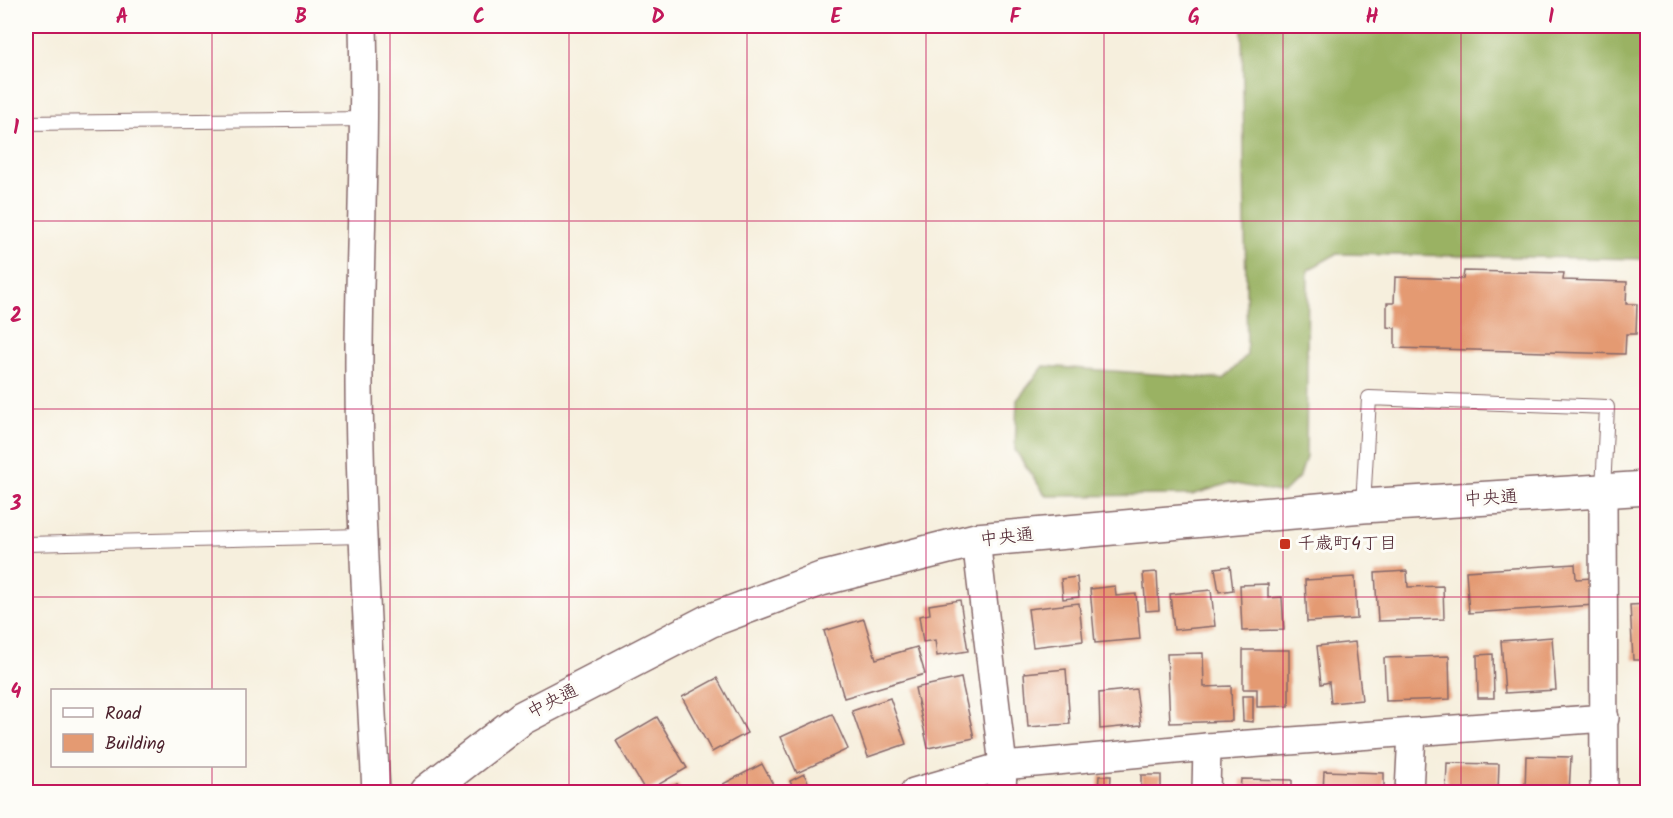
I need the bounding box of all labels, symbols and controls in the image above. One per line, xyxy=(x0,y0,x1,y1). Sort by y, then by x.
text: A xyxy=(116,2,128,34)
text: B xyxy=(295,2,307,34)
text: C xyxy=(473,2,485,34)
text: D xyxy=(651,2,665,34)
text: E xyxy=(830,2,842,34)
text: F xyxy=(1010,2,1022,34)
text: G xyxy=(1188,2,1200,34)
text: H xyxy=(1365,2,1379,34)
text: I xyxy=(1548,2,1554,34)
text: 1 xyxy=(13,113,19,145)
text: 2 xyxy=(10,301,22,333)
street label: 中央通 xyxy=(1463,483,1519,515)
text: 3 xyxy=(10,489,22,521)
street label: 中央通 xyxy=(979,521,1035,555)
place label: 千歳町4丁目 xyxy=(1297,530,1397,559)
marker: 千歳町4丁目 xyxy=(1278,537,1292,551)
text: 4 xyxy=(11,677,22,709)
street label: 中央通 xyxy=(522,677,584,727)
legend xyxy=(51,689,246,767)
text: Road xyxy=(105,700,142,729)
text: Building xyxy=(105,730,165,759)

